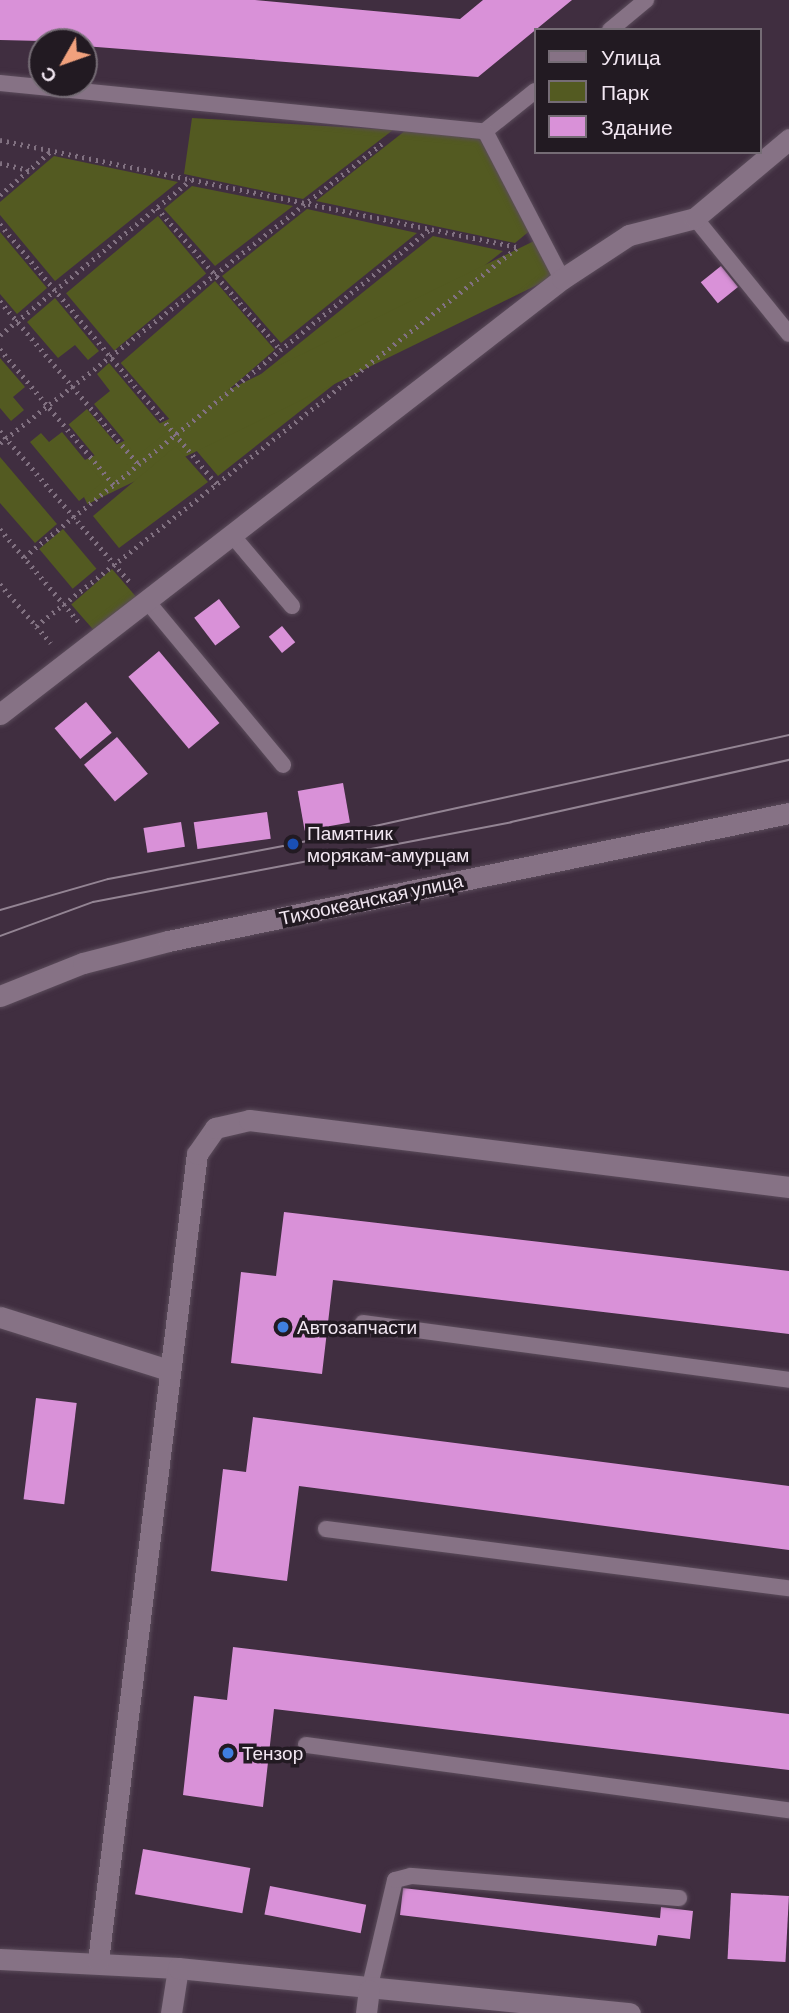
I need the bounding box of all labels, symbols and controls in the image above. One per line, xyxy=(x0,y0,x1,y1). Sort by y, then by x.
north arrow xyxy=(28,28,98,98)
legend xyxy=(534,28,761,154)
text: Улица xyxy=(601,44,661,69)
text: С xyxy=(35,63,61,88)
text: Парк xyxy=(601,79,649,104)
text: Здание xyxy=(601,114,673,139)
place label: Памятник морякам-амурцам xyxy=(307,822,469,866)
marker: Памятник морякам-амурцам xyxy=(285,836,301,852)
street label: Тихоокеанская улица xyxy=(277,868,465,930)
place label: Автозапчасти xyxy=(297,1316,417,1338)
marker: Автозапчасти xyxy=(275,1319,291,1335)
place label: Тензор xyxy=(242,1742,303,1764)
marker: Тензор xyxy=(220,1745,236,1761)

